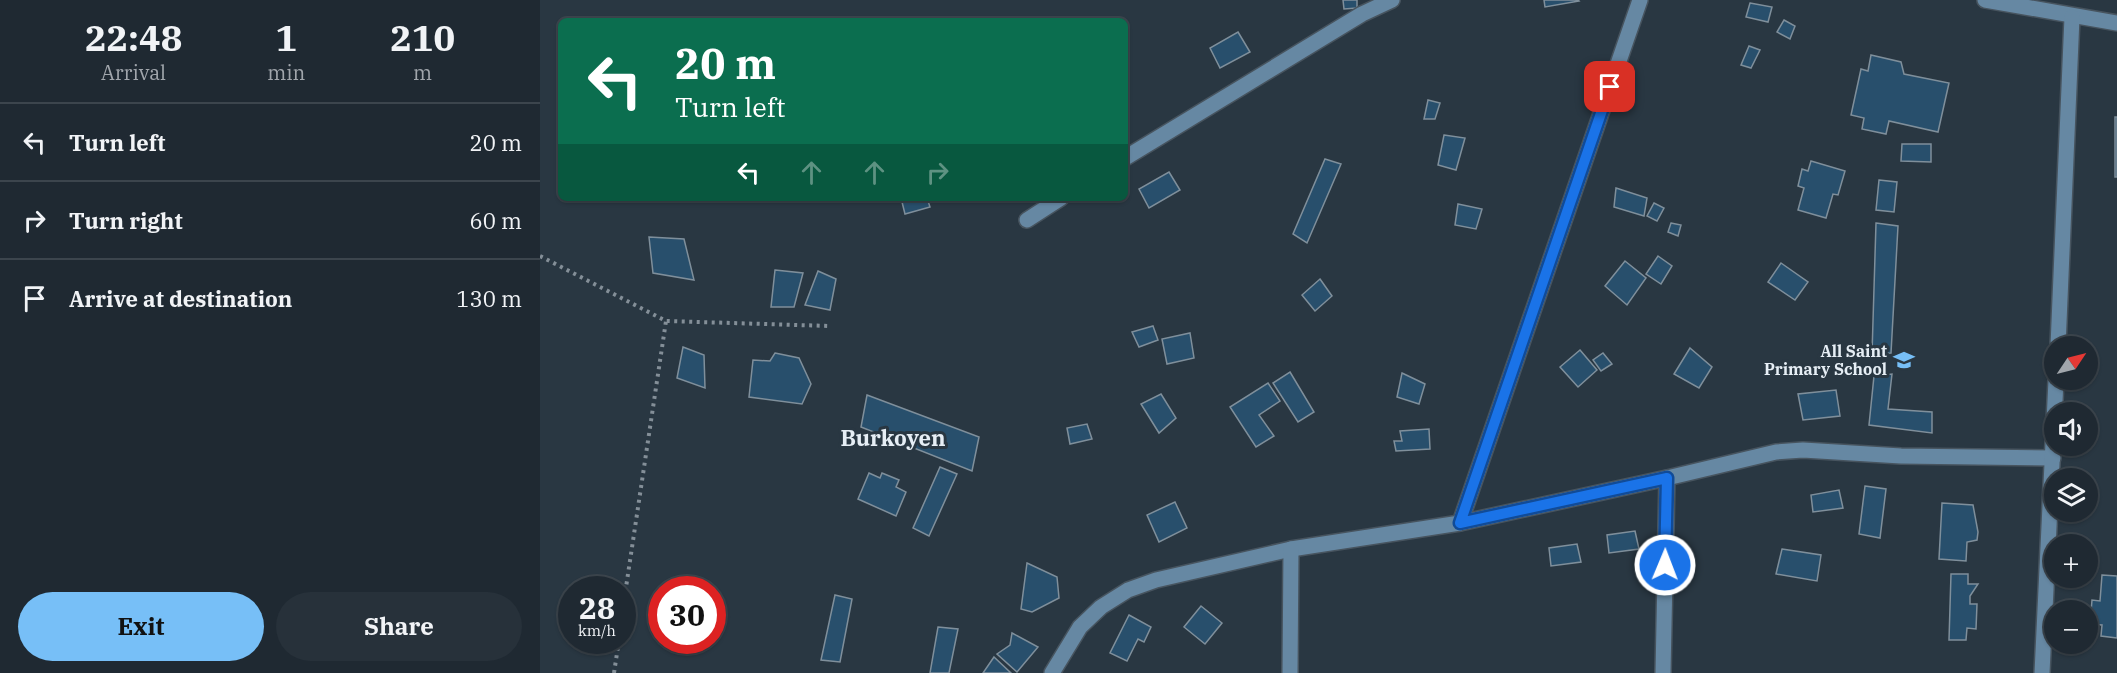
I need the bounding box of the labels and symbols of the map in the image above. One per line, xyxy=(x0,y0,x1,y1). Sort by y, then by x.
pin xyxy=(1584,61,1635,112)
north arrow xyxy=(2044,336,2098,390)
place label: All Saint Primary School xyxy=(1764,341,1887,379)
school or university icon: All Saint Primary School xyxy=(1892,348,1916,372)
district label: Burkoyen xyxy=(840,423,946,452)
position arrow xyxy=(1633,533,1697,597)
speed limit sign: 30 xyxy=(648,576,726,654)

